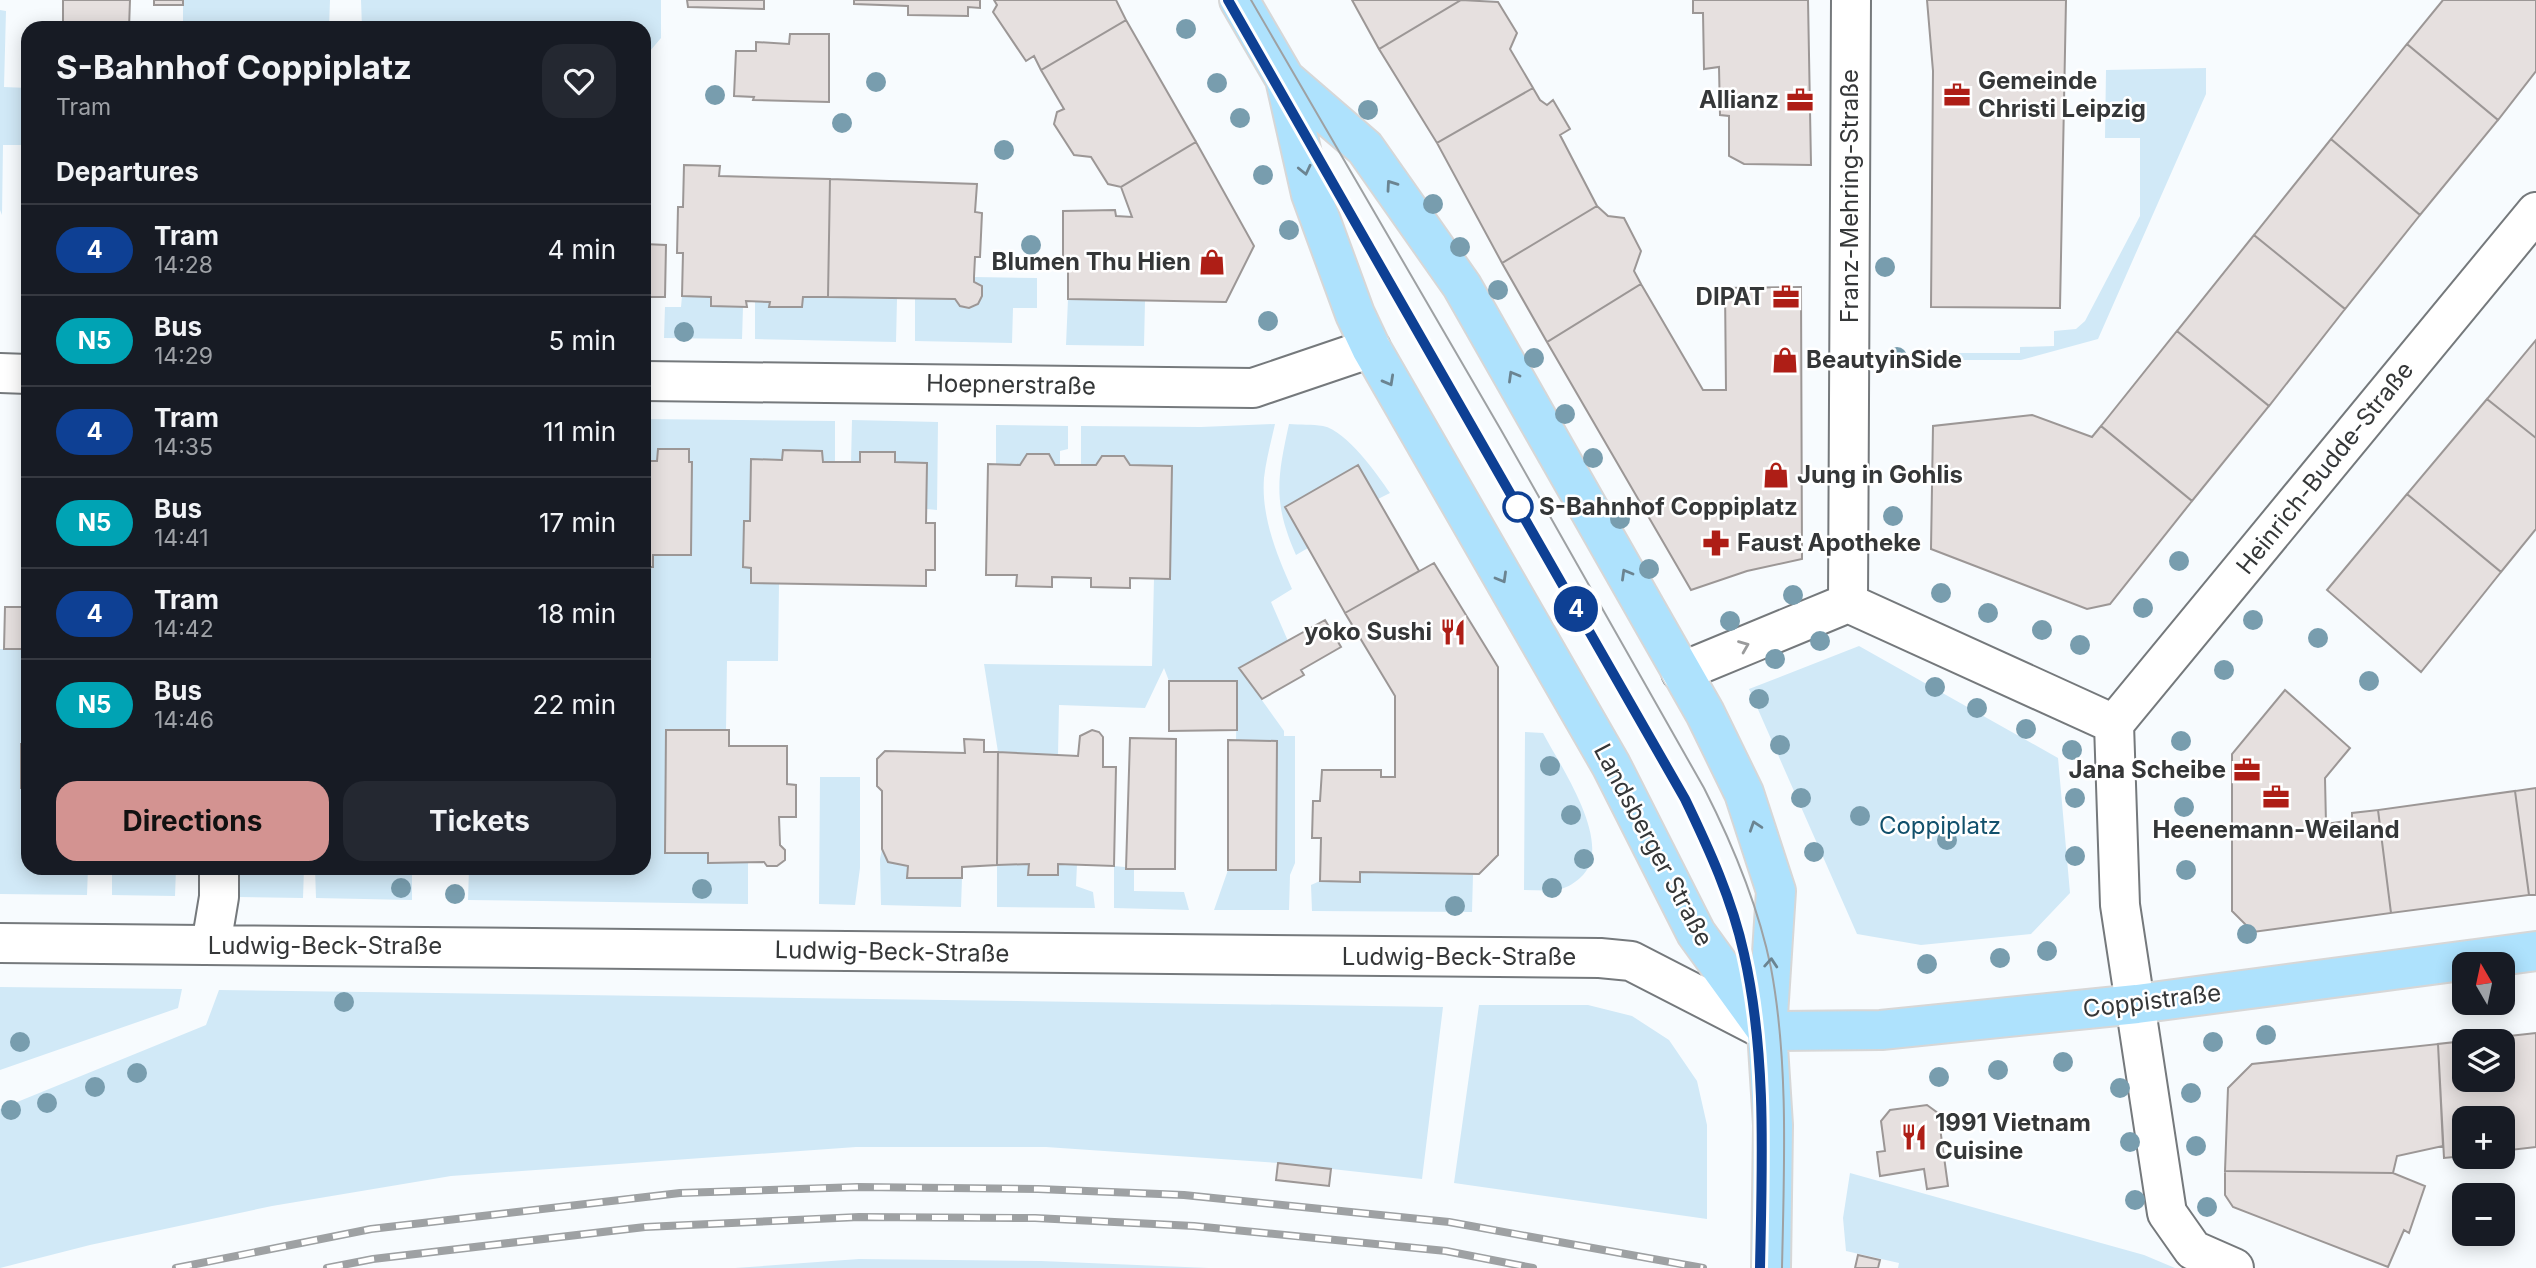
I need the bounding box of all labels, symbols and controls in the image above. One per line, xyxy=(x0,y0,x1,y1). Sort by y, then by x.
button: heart xyxy=(542,44,616,118)
text: S-Bahnhof Coppiplatz xyxy=(56,47,412,87)
place label: Gemeinde Christi Leipzig xyxy=(1978,66,2146,123)
street label: Franz-Mehring-Straße xyxy=(1835,69,1864,323)
office icon: Gemeinde Christi Leipzig xyxy=(1942,80,1972,110)
place label: Allianz xyxy=(1699,85,1779,114)
office icon: Allianz xyxy=(1785,85,1815,115)
text: Tram xyxy=(56,93,111,121)
text: Departures xyxy=(56,156,199,187)
one-way arrow xyxy=(1297,164,1312,176)
one-way arrow xyxy=(1387,180,1399,193)
text: Tram xyxy=(154,220,219,251)
text: 4 min xyxy=(547,234,616,265)
text: 4 xyxy=(86,235,103,264)
place label: Blumen Thu Hien xyxy=(992,247,1191,276)
shop icon: Blumen Thu Hien xyxy=(1197,247,1227,277)
text: 14:28 xyxy=(154,251,213,279)
place label: DIPAT xyxy=(1696,282,1765,311)
office icon: DIPAT xyxy=(1771,282,1801,312)
text: Bus xyxy=(154,311,202,342)
text: 5 min xyxy=(548,325,616,356)
text: N5 xyxy=(78,326,111,355)
text: 14:29 xyxy=(154,342,213,370)
shop icon: BeautyinSide xyxy=(1770,345,1800,375)
place label: BeautyinSide xyxy=(1806,345,1962,374)
street label: Heinrich-Budde-Straße xyxy=(2230,356,2419,580)
street label: Hoepnerstraße xyxy=(926,369,1096,400)
one-way arrow xyxy=(1508,371,1521,384)
one-way arrow xyxy=(1381,373,1394,386)
text: Tram xyxy=(154,402,219,433)
text: 11 min xyxy=(543,416,616,447)
text: 4 xyxy=(86,417,103,446)
text: 14:35 xyxy=(154,433,213,461)
shop icon: Jung in Gohlis xyxy=(1761,460,1791,490)
place label: Jung in Gohlis xyxy=(1797,460,1963,489)
marker: S-Bahnhof Coppiplatz xyxy=(1503,492,1533,522)
place label: S-Bahnhof Coppiplatz xyxy=(1539,492,1798,521)
text: Bus xyxy=(154,493,202,524)
text: 17 min xyxy=(539,507,616,538)
text: N5 xyxy=(78,508,111,537)
text: 14:41 xyxy=(154,524,209,552)
pharmacy icon: Faust Apotheke xyxy=(1701,528,1731,558)
place label: Faust Apotheke xyxy=(1737,528,1921,557)
one-way arrow xyxy=(1621,569,1634,582)
one-way arrow xyxy=(1494,571,1507,583)
text: Tram xyxy=(154,584,219,615)
line badge: 4 xyxy=(1553,586,1599,632)
text: 4 xyxy=(1568,594,1584,623)
text: 18 min xyxy=(538,598,616,629)
text: 4 xyxy=(86,599,103,628)
text: 14:42 xyxy=(154,615,214,643)
place label: yoko Sushi xyxy=(1304,617,1432,646)
restaurant icon: yoko Sushi xyxy=(1438,617,1468,647)
one-way arrow xyxy=(1737,640,1749,654)
text: Bus xyxy=(154,675,202,706)
text: 22 min xyxy=(533,689,616,720)
text: N5 xyxy=(78,690,111,719)
text: 14:46 xyxy=(154,706,214,734)
street label: Landsberger Straße xyxy=(1588,739,1719,951)
place label: Jana Scheibe xyxy=(2068,755,2226,784)
office icon: Jana Scheibe xyxy=(2232,755,2262,785)
button: Directions xyxy=(56,781,329,861)
button: Tickets xyxy=(343,781,616,861)
office icon: Heenemann-Weiland xyxy=(2261,782,2291,812)
park label: Coppiplatz xyxy=(1879,811,2001,840)
place label: Heenemann-Weiland xyxy=(2152,815,2400,844)
one-way arrow xyxy=(1749,820,1763,833)
street label: Ludwig-Beck-Straße xyxy=(208,931,442,960)
street label: Ludwig-Beck-Straße xyxy=(774,935,1010,968)
street label: Ludwig-Beck-Straße xyxy=(1342,942,1576,971)
north arrow xyxy=(2452,952,2515,1015)
map controls xyxy=(2452,952,2515,1246)
one-way arrow xyxy=(1764,957,1779,968)
street label: Coppistraße xyxy=(2081,978,2223,1023)
button: layers xyxy=(2452,1029,2515,1092)
button: + xyxy=(2452,1106,2515,1169)
place label: 1991 Vietnam Cuisine xyxy=(1935,1108,2091,1165)
restaurant icon: 1991 Vietnam Cuisine xyxy=(1899,1122,1929,1152)
button: − xyxy=(2452,1183,2515,1246)

